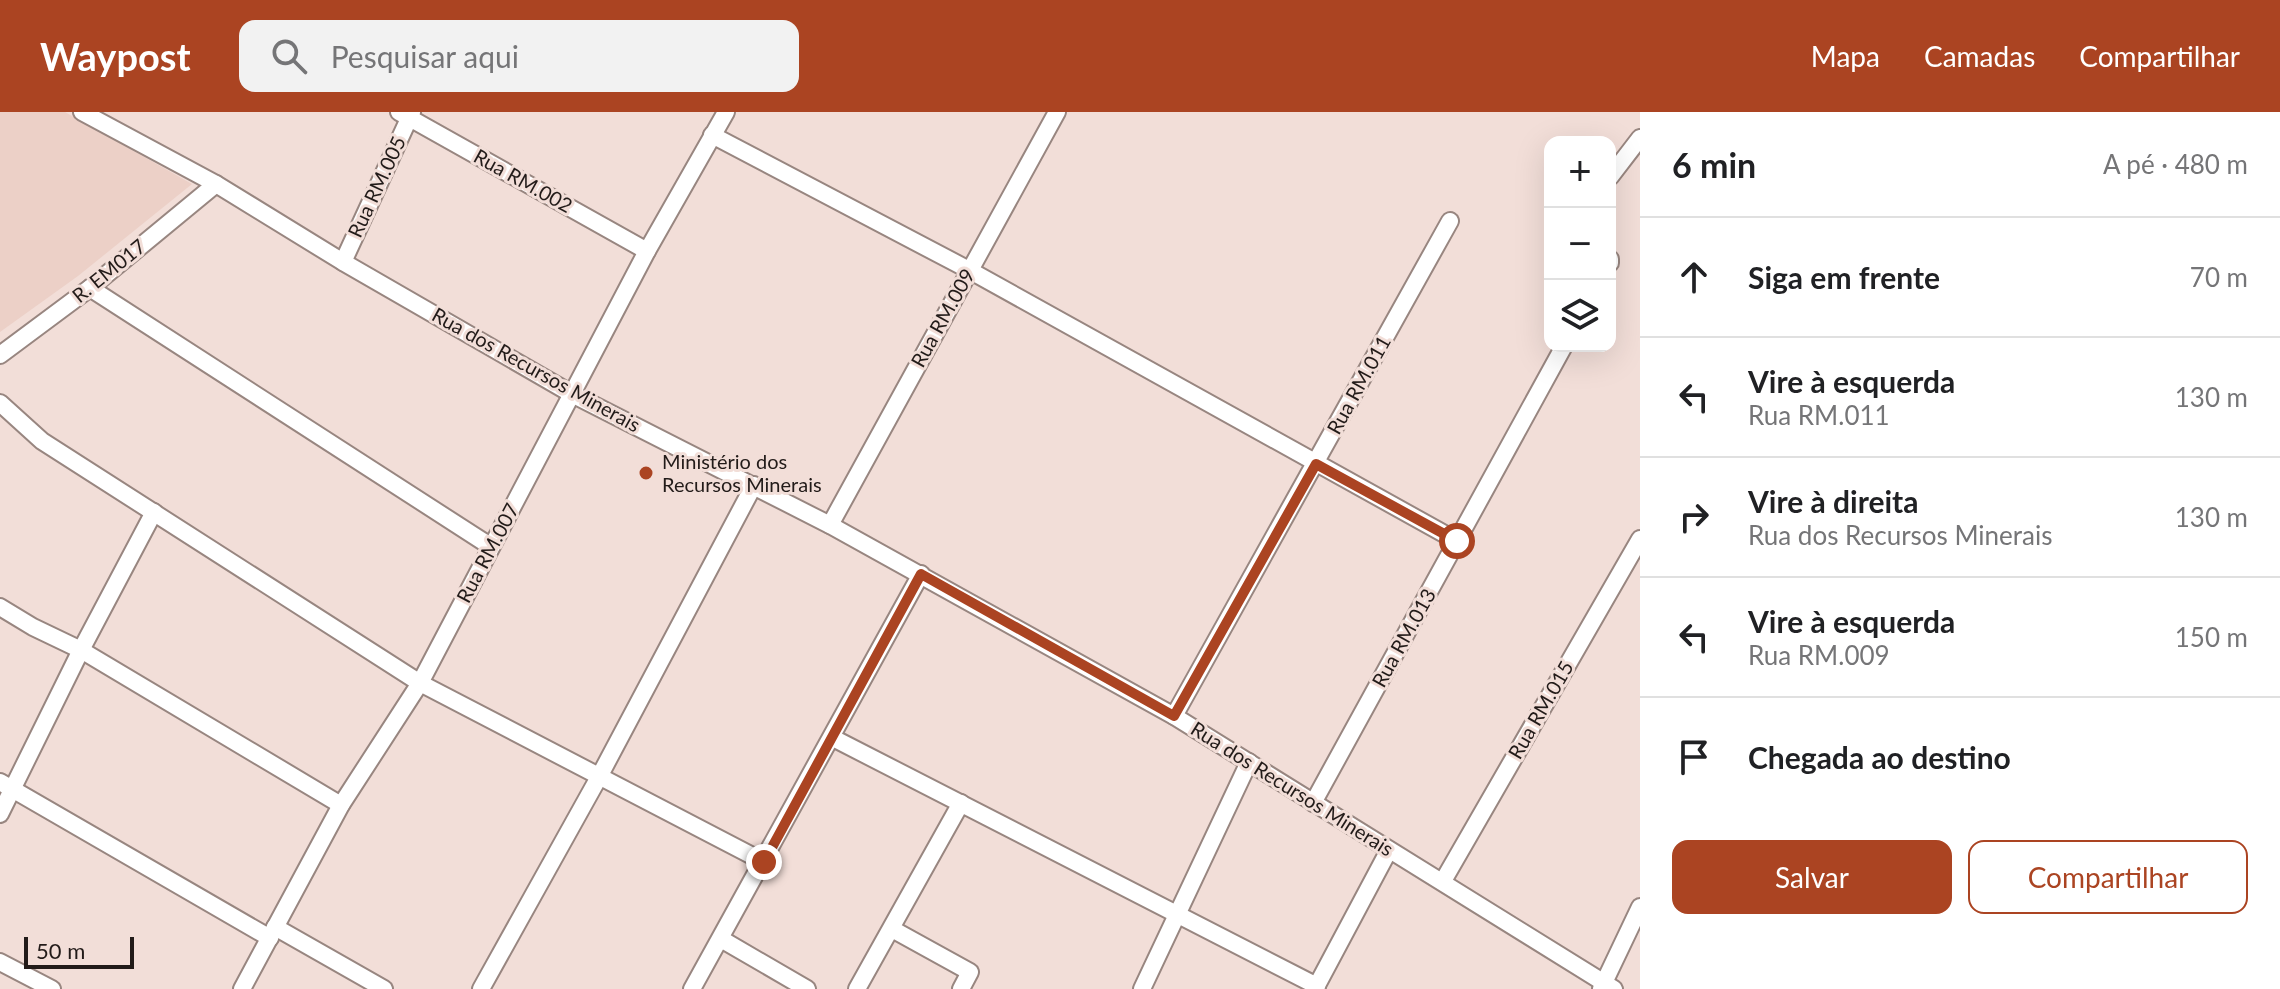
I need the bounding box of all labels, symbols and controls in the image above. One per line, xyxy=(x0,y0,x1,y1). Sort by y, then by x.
search box xyxy=(239,20,799,92)
text: Waypost xyxy=(40,33,191,79)
icon: search xyxy=(267,34,311,78)
text: Pesquisar aqui xyxy=(331,38,519,74)
text: Mapa xyxy=(1811,39,1880,73)
text: Camadas xyxy=(1924,39,2035,73)
text: Compartilhar xyxy=(2079,39,2240,73)
street label: Rua RM.005 xyxy=(342,132,410,241)
map controls xyxy=(1544,136,1616,352)
button: + xyxy=(1544,136,1616,208)
street label: Rua RM.002 xyxy=(470,143,577,217)
text: 6 min xyxy=(1672,144,1756,185)
text: A pé · 480 m xyxy=(2103,148,2248,180)
button: − xyxy=(1544,208,1616,280)
street label: R. EM017 xyxy=(67,233,150,307)
icon: ahead xyxy=(1672,255,1716,299)
text: Siga em frente xyxy=(1748,259,1940,295)
text: 70 m xyxy=(2190,261,2248,293)
street label: Rua RM.009 xyxy=(905,264,979,371)
button: layers xyxy=(1544,280,1616,352)
street label: Rua dos Recursos Minerais xyxy=(428,302,645,436)
street label: Rua RM.011 xyxy=(1321,331,1395,438)
text: Vire à esquerda xyxy=(1748,363,1955,399)
icon: left xyxy=(1672,375,1716,419)
text: 130 m xyxy=(2175,381,2248,413)
text: Rua RM.011 xyxy=(1748,399,1890,431)
place label: Ministério dos Recursos Minerais xyxy=(662,449,822,496)
marker: Ministério dos Recursos Minerais xyxy=(637,464,655,482)
text: Vire à direita xyxy=(1748,483,1918,519)
icon: right xyxy=(1672,495,1716,539)
street label: Rua RM.007 xyxy=(451,499,523,606)
text: 130 m xyxy=(2175,501,2248,533)
text: Rua dos Recursos Minerais xyxy=(1748,519,2053,551)
route start xyxy=(1439,523,1475,559)
street label: Rua RM.013 xyxy=(1366,584,1440,691)
text: Vire à esquerda xyxy=(1748,603,1955,639)
icon: left xyxy=(1672,615,1716,659)
text: 150 m xyxy=(2175,621,2248,653)
text: Rua RM.009 xyxy=(1748,639,1890,671)
street label: Rua RM.015 xyxy=(1503,656,1578,763)
street label: Rua dos Recursos Minerais xyxy=(1187,716,1398,860)
icon: arrive xyxy=(1672,735,1716,779)
text: Chegada ao destino xyxy=(1748,739,2011,775)
button: Salvar xyxy=(1672,840,1952,914)
button: Compartilhar xyxy=(1968,840,2248,914)
route end xyxy=(746,844,782,880)
scale bar xyxy=(24,933,134,969)
text: 50 m xyxy=(36,937,85,964)

